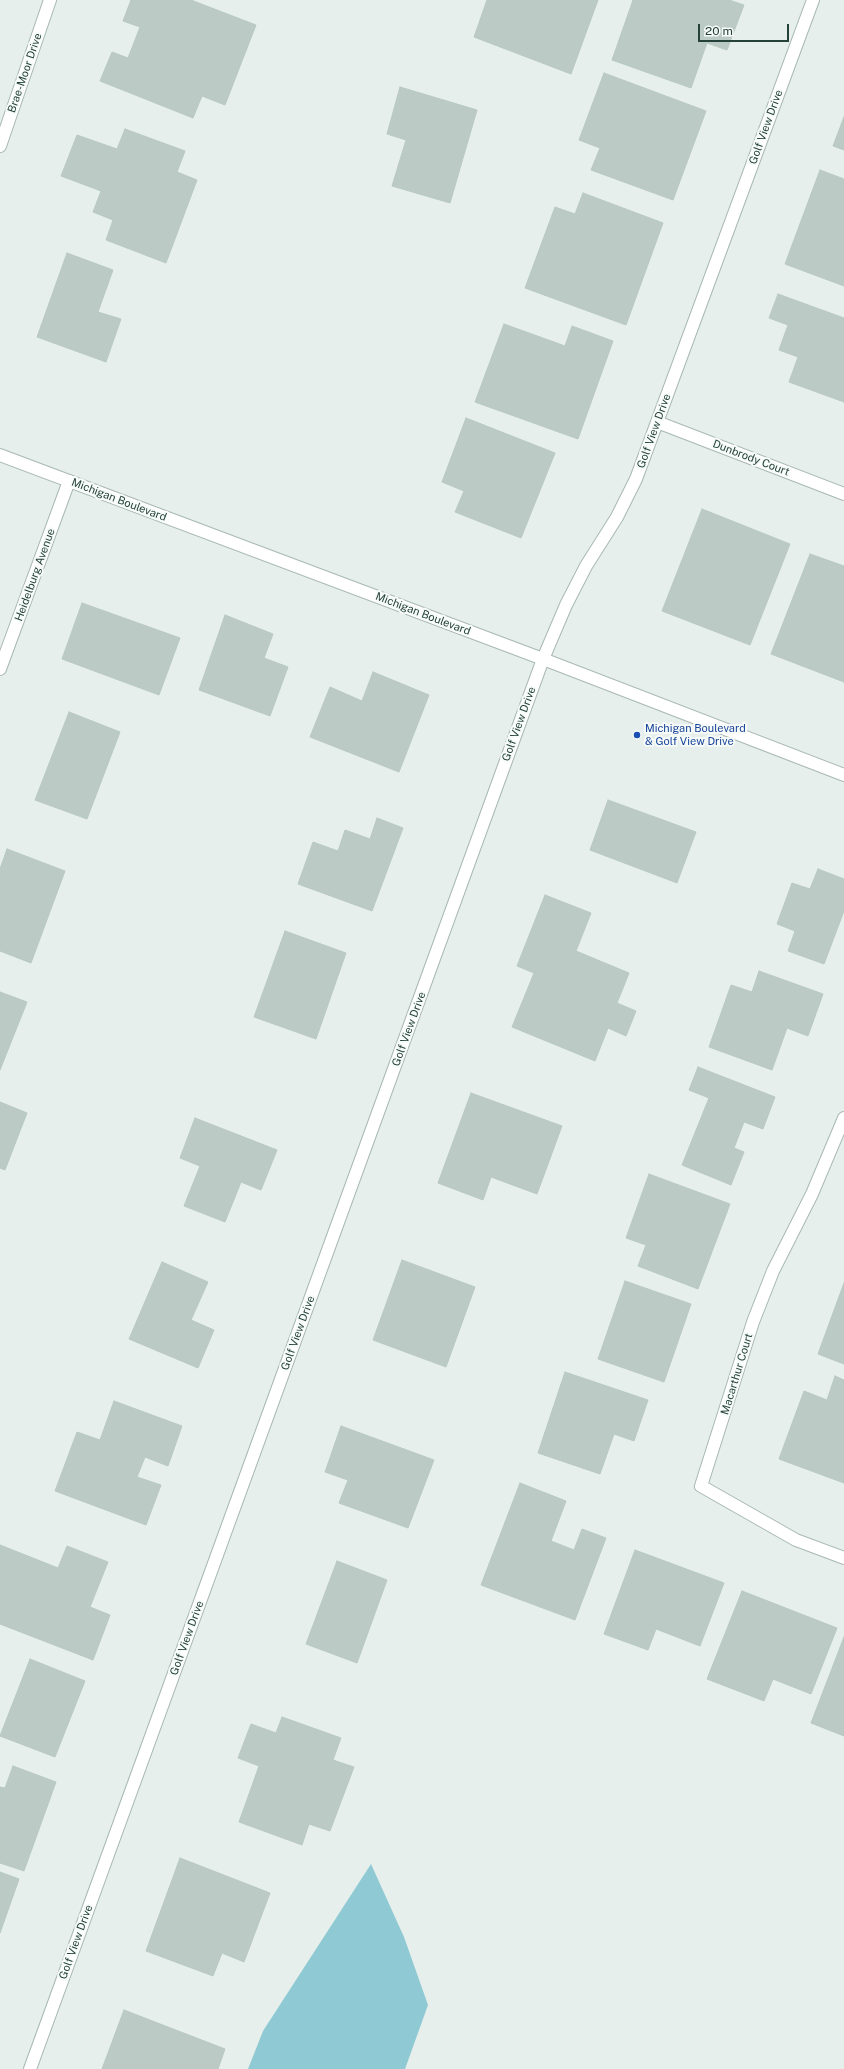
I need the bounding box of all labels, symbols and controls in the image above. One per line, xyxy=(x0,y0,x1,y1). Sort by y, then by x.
scale bar xyxy=(700,16,791,42)
text: 20 m xyxy=(705,24,733,38)
street label: Brae-Moor Drive xyxy=(5,31,45,115)
street label: Golf View Drive xyxy=(746,88,786,166)
street label: Golf View Drive xyxy=(634,392,674,470)
street label: Dunbrody Court xyxy=(711,437,791,479)
street label: Michigan Boulevard xyxy=(70,476,168,524)
street label: Heidelburg Avenue xyxy=(12,527,58,623)
street label: Michigan Boulevard xyxy=(374,590,472,638)
street label: Golf View Drive xyxy=(499,685,539,763)
place label: Michigan Boulevard & Golf View Drive xyxy=(645,722,746,748)
marker: Michigan Boulevard & Golf View Drive xyxy=(632,730,642,740)
street label: Golf View Drive xyxy=(389,990,429,1068)
street label: Golf View Drive xyxy=(278,1294,318,1372)
street label: Macarthur Court xyxy=(718,1332,756,1416)
street label: Golf View Drive xyxy=(167,1599,207,1677)
street label: Golf View Drive xyxy=(56,1903,96,1981)

